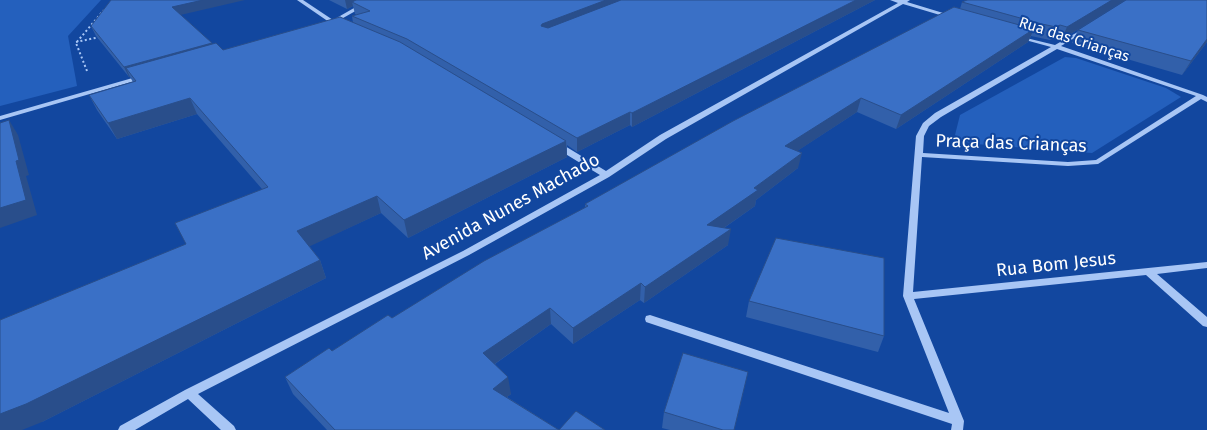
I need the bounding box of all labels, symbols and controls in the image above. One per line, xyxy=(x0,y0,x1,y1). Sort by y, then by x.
street label: Rua das Crianças xyxy=(1016,14,1132,66)
street label: Praça das Crianças xyxy=(935,131,1087,157)
street label: Avenida Nunes Machado xyxy=(418,149,604,265)
street label: Rua Bom Jesus xyxy=(995,248,1117,282)

